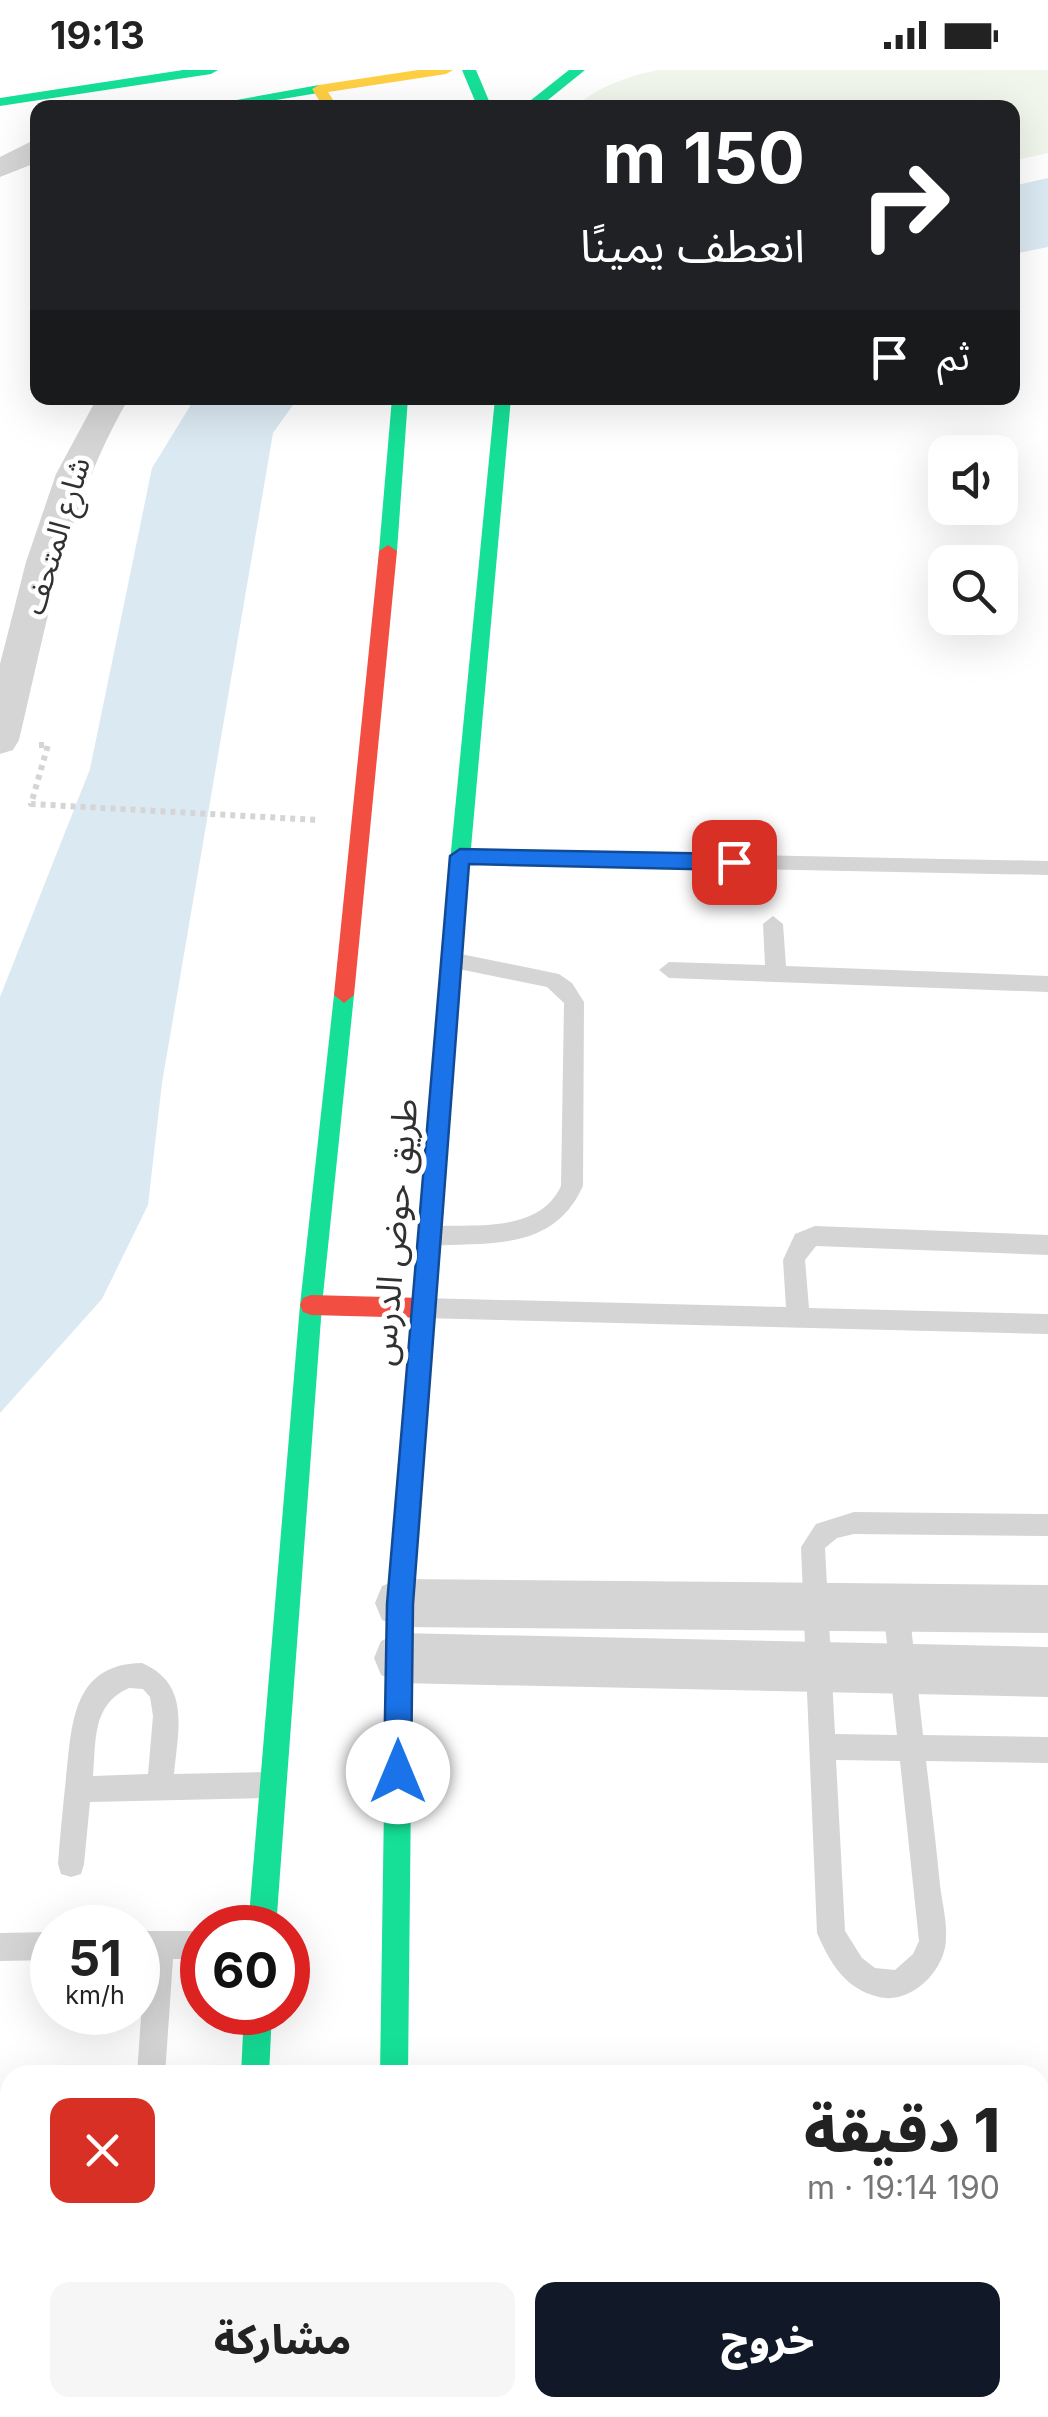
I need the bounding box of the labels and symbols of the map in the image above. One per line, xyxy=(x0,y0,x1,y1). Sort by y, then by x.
street label: شارع المتحف xyxy=(15,453,102,620)
pin xyxy=(692,820,777,905)
street label: طريق حوض الدرس xyxy=(360,1097,427,1367)
position arrow xyxy=(346,1720,450,1824)
speed limit sign: 60 xyxy=(180,1905,310,2035)

